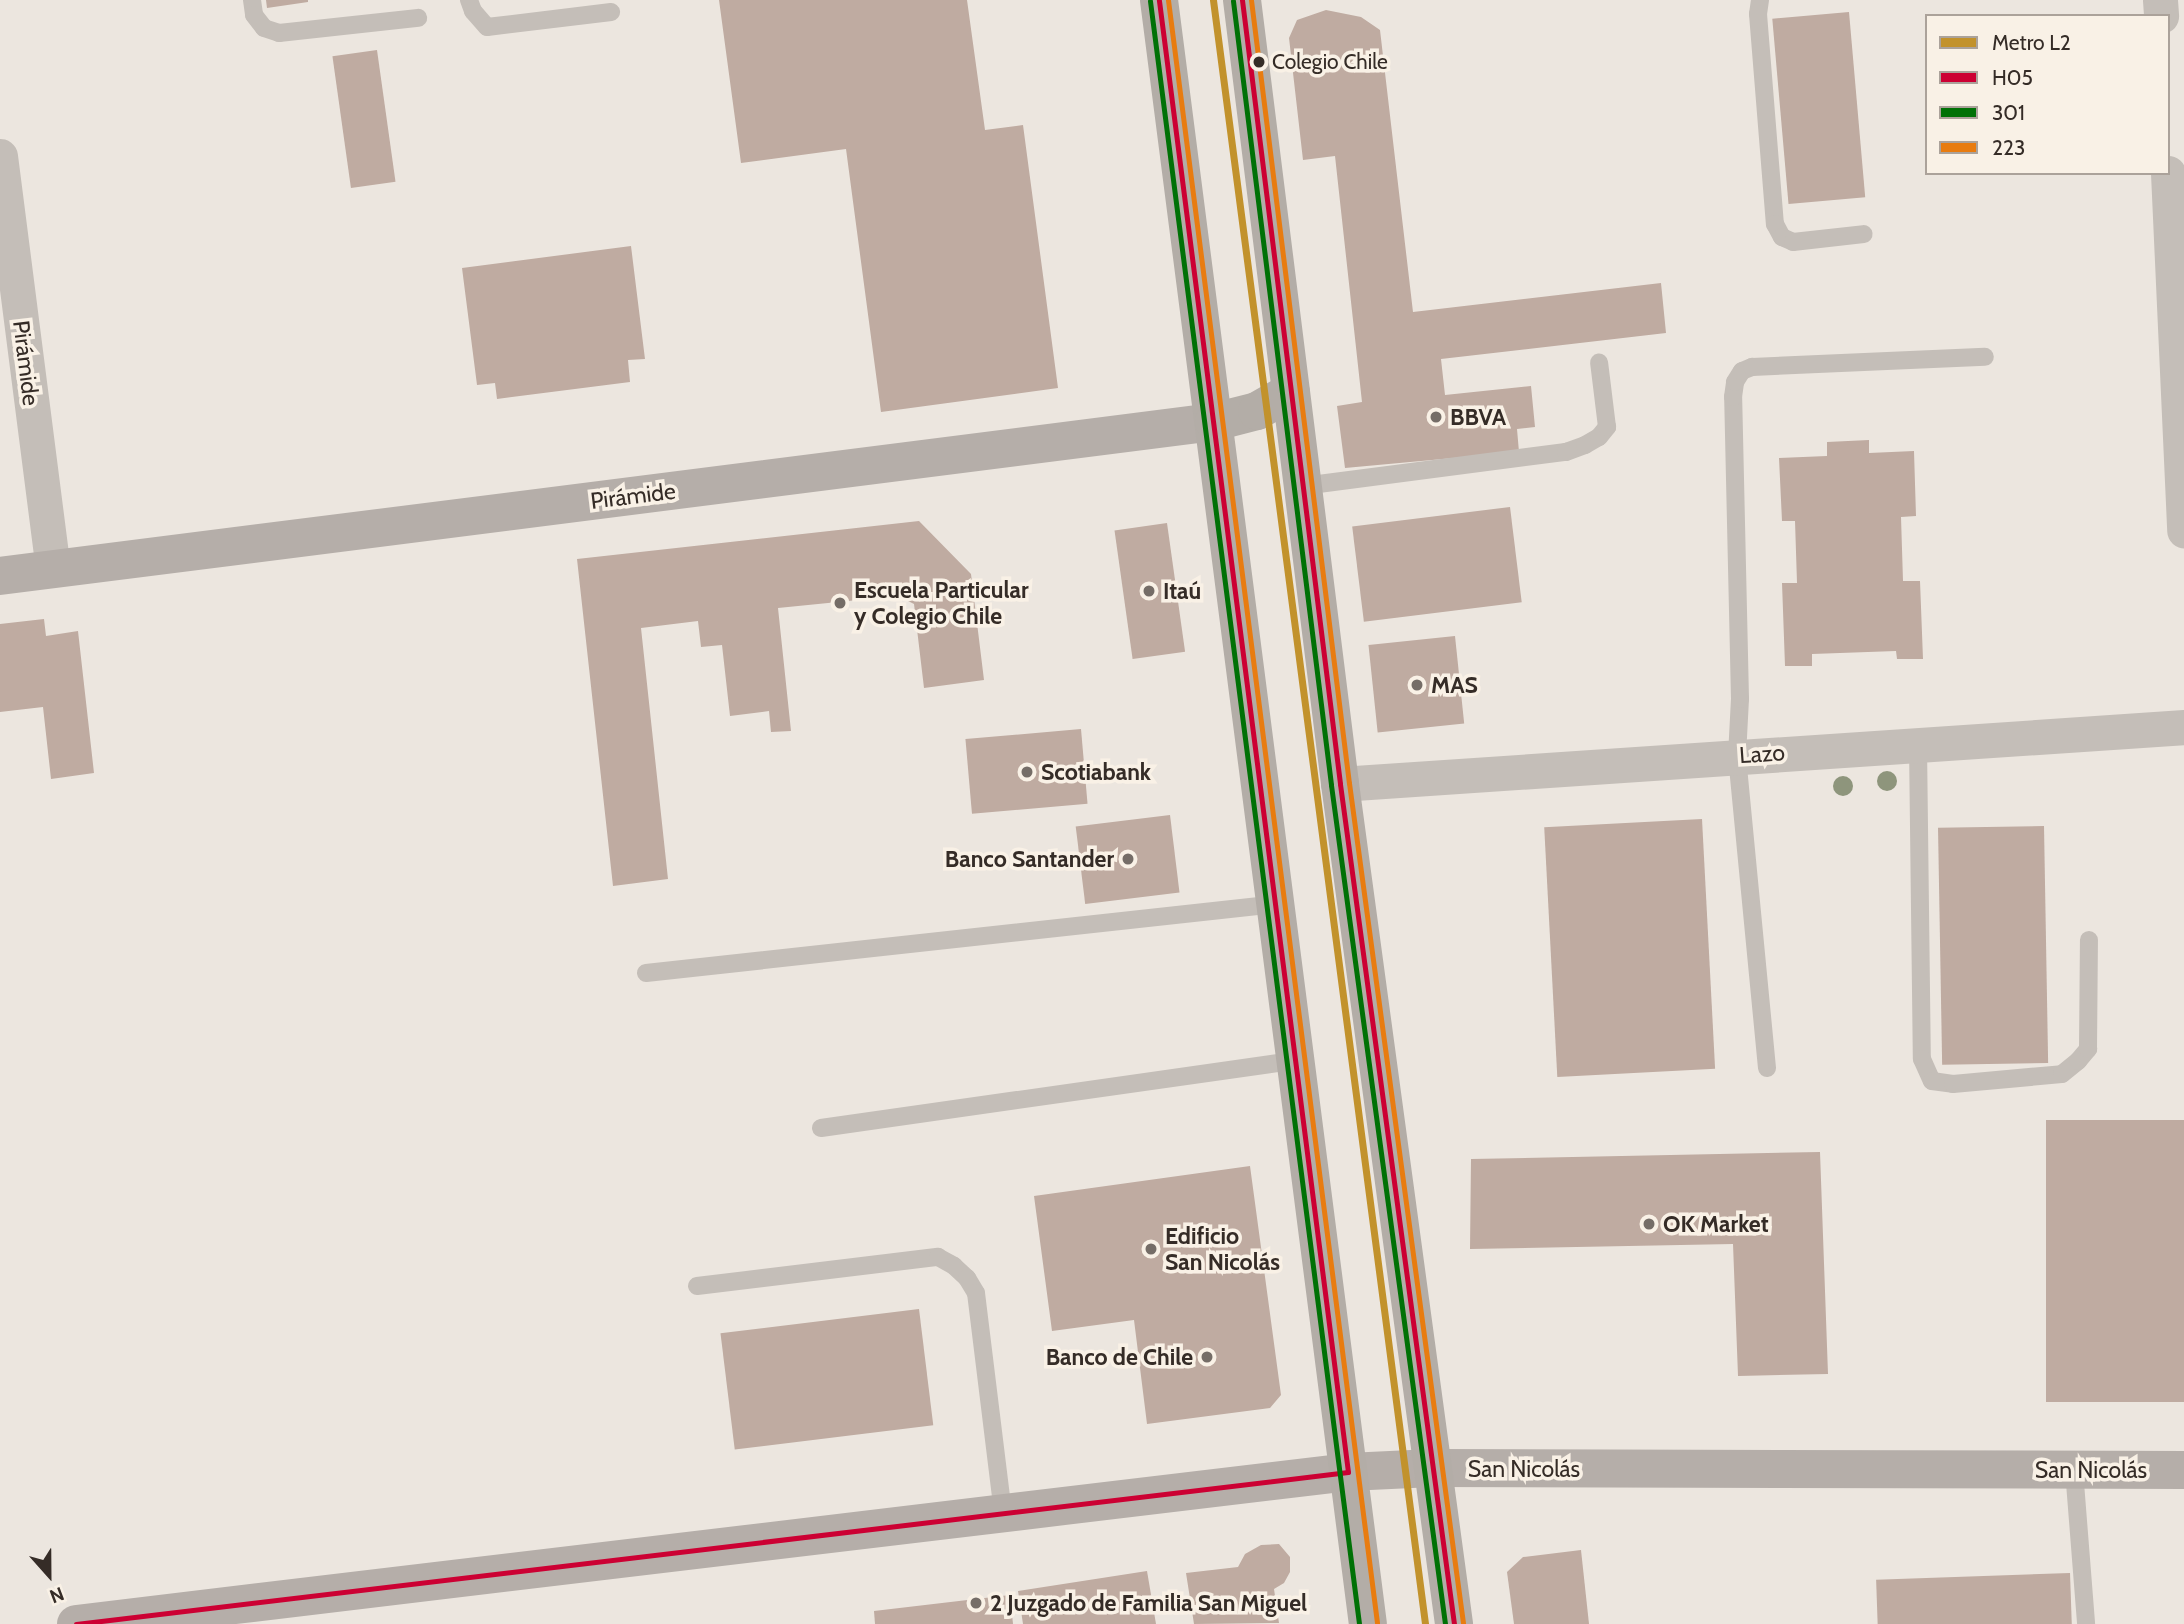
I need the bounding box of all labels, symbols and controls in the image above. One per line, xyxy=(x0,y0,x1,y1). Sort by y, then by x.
legend xyxy=(1925,14,2170,175)
text: Metro L2 xyxy=(1992,30,2071,55)
place label: Colegio Chile xyxy=(1272,49,1388,75)
marker: Colegio Chile xyxy=(1252,55,1266,69)
text: H05 xyxy=(1992,65,2033,90)
text: 301 xyxy=(1992,100,2025,125)
text: 223 xyxy=(1992,135,2025,160)
street label: Pirámide xyxy=(7,319,45,407)
place label: BBVA xyxy=(1450,403,1506,431)
marker: BBVA xyxy=(1428,409,1444,425)
street label: Pirámide xyxy=(589,477,677,515)
place label: Escuela Particular y Colegio Chile xyxy=(854,576,1029,630)
place label: Itaú xyxy=(1163,577,1201,605)
marker: Itaú xyxy=(1141,583,1157,599)
marker: Escuela Particular y Colegio Chile xyxy=(832,595,848,611)
place label: MAS xyxy=(1431,671,1478,699)
marker: MAS xyxy=(1409,677,1425,693)
street label: Lazo xyxy=(1738,739,1786,769)
place label: Scotiabank xyxy=(1041,758,1151,786)
marker: Scotiabank xyxy=(1019,764,1035,780)
place label: Banco Santander xyxy=(945,845,1114,873)
marker: Banco Santander xyxy=(1120,851,1136,867)
place label: OK Market xyxy=(1663,1210,1769,1238)
marker: OK Market xyxy=(1641,1216,1657,1232)
place label: Edificio San Nicolás xyxy=(1165,1222,1280,1276)
marker: Edificio San Nicolás xyxy=(1143,1241,1159,1257)
place label: Banco de Chile xyxy=(1046,1343,1193,1371)
marker: Banco de Chile xyxy=(1199,1349,1215,1365)
street label: San Nicolás xyxy=(1468,1455,1580,1483)
street label: San Nicolás xyxy=(2035,1456,2147,1484)
north arrow xyxy=(14,1540,84,1610)
text: N xyxy=(46,1582,67,1608)
place label: 2 Juzgado de Familia San Miguel xyxy=(990,1589,1307,1617)
marker: 2 Juzgado de Familia San Miguel xyxy=(968,1595,984,1611)

